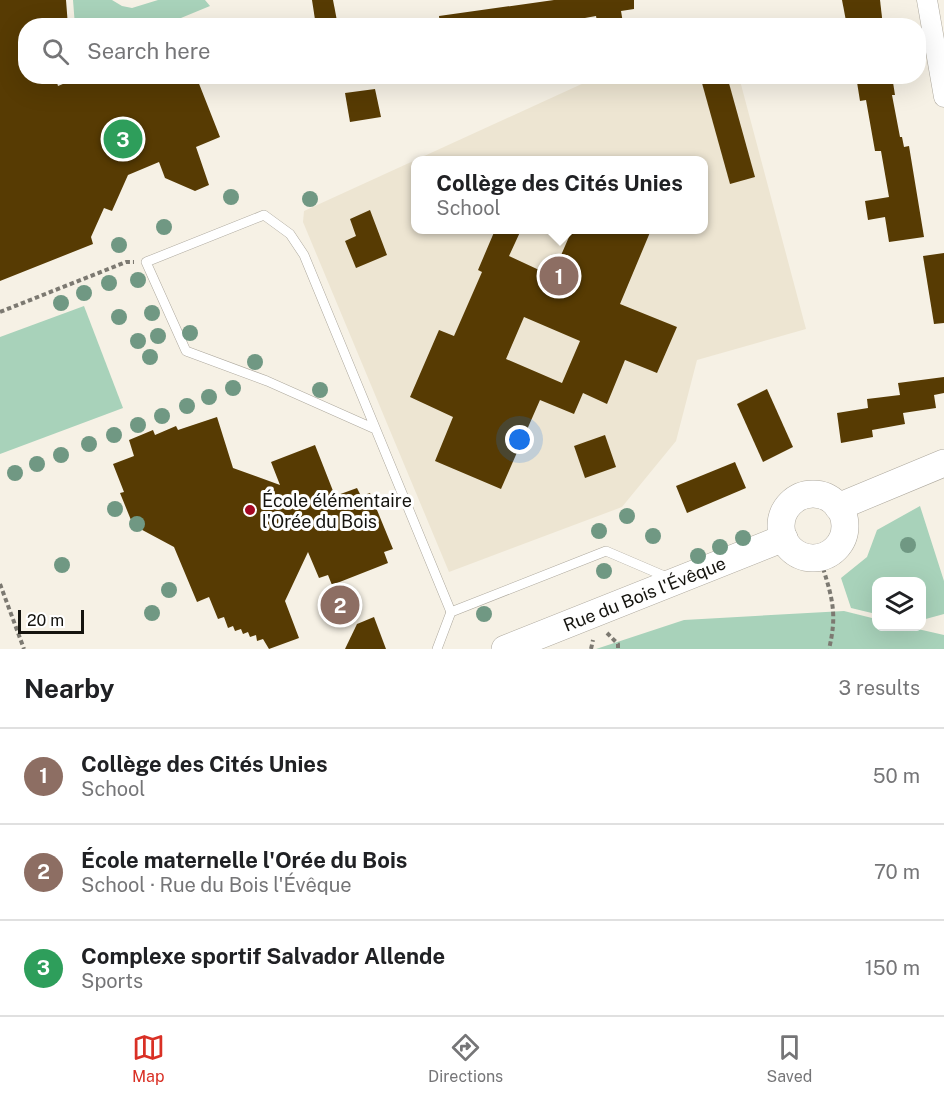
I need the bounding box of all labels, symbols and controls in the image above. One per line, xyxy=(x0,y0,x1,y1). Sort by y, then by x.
search box xyxy=(18,18,926,84)
icon: search xyxy=(39,35,72,68)
text: Search here xyxy=(87,38,211,64)
pin: 3 xyxy=(104,116,142,162)
popup xyxy=(411,156,708,234)
text: Collège des Cités Unies xyxy=(436,170,683,196)
text: School xyxy=(436,196,501,220)
pin: 1 xyxy=(540,254,578,298)
your location xyxy=(505,425,534,454)
place label: École élémentaire l'Orée du Bois xyxy=(262,489,412,532)
marker: École élémentaire l'Orée du Bois xyxy=(243,503,257,517)
street label: Rue du Bois l'Évêque xyxy=(560,552,729,635)
map controls xyxy=(872,577,926,631)
button: layers xyxy=(872,577,926,631)
pin: 2 xyxy=(320,582,360,628)
scale bar xyxy=(18,607,84,634)
text: 20 m xyxy=(27,611,64,630)
text: Nearby xyxy=(24,673,114,704)
text: 3 results xyxy=(839,676,920,700)
text: Collège des Cités Unies xyxy=(81,751,328,777)
text: 1 xyxy=(39,764,48,788)
text: 50 m xyxy=(873,764,920,788)
text: School xyxy=(81,777,145,801)
text: École maternelle l'Orée du Bois xyxy=(81,847,407,873)
text: 2 xyxy=(37,860,50,884)
text: 70 m xyxy=(874,860,920,884)
text: School · Rue du Bois l'Évêque xyxy=(81,873,352,897)
text: Complexe sportif Salvador Allende xyxy=(81,943,445,969)
text: 3 xyxy=(37,956,50,980)
text: 150 m xyxy=(865,956,920,980)
text: Sports xyxy=(81,969,143,993)
tab: Map xyxy=(132,1031,165,1086)
tab: Directions xyxy=(428,1031,503,1086)
tab: Saved xyxy=(767,1031,812,1086)

